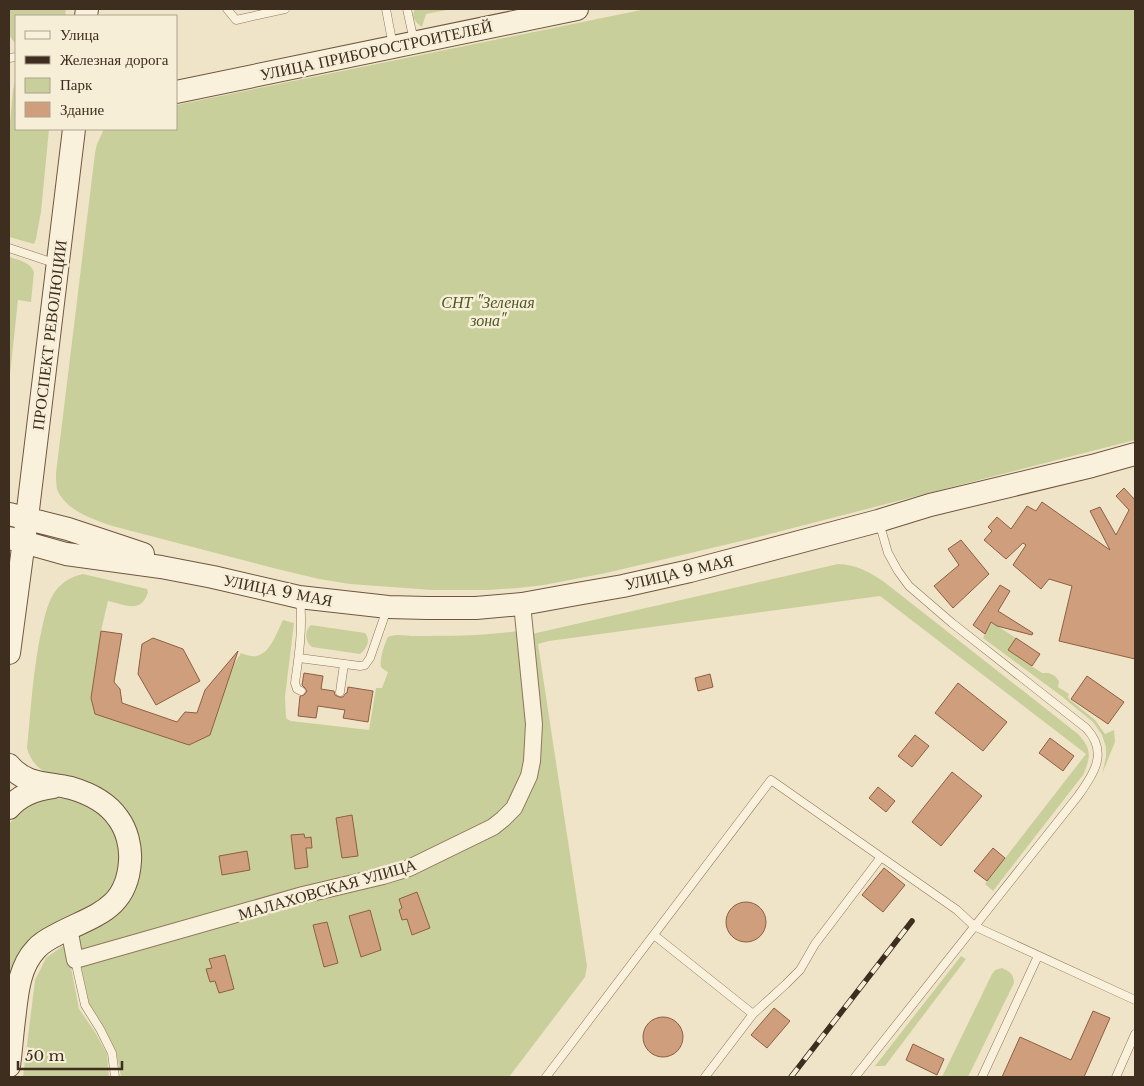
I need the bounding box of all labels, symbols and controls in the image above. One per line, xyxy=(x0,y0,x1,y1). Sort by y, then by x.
legend xyxy=(15,15,178,130)
street label: УЛИЦА ПРИБОРОСТРОИТЕЛЕЙ xyxy=(258,15,495,84)
text: Улица xyxy=(60,25,99,44)
text: Железная дорога xyxy=(60,50,169,69)
text: Парк xyxy=(60,75,93,94)
text: Здание xyxy=(60,100,104,119)
street label: ПРОСПЕКТ РЕВОЛЮЦИИ xyxy=(27,238,71,431)
park label: СНТ "Зеленая зона" xyxy=(441,292,535,330)
street label: УЛИЦА 9 МАЯ xyxy=(623,550,736,594)
street label: УЛИЦА 9 МАЯ xyxy=(222,570,335,610)
street label: МАЛАХОВСКАЯ УЛИЦА xyxy=(236,854,419,924)
scale bar xyxy=(18,1038,121,1070)
text: 50 m xyxy=(25,1046,65,1065)

